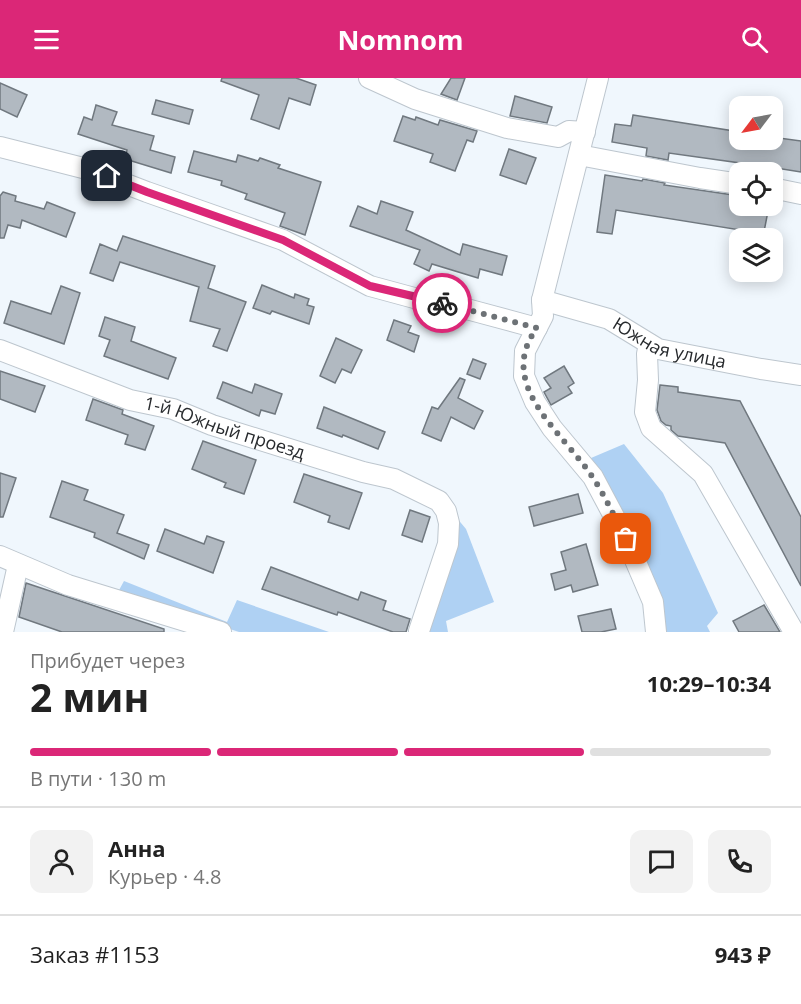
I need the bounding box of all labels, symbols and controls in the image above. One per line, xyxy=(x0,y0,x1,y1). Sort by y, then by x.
text: Nomnom xyxy=(337,21,464,58)
icon: menu xyxy=(30,23,63,56)
icon: search xyxy=(738,23,771,56)
north arrow xyxy=(729,96,783,150)
map controls xyxy=(729,96,783,282)
pin xyxy=(81,150,132,201)
icon: home xyxy=(90,159,123,192)
button: locate xyxy=(729,162,783,216)
button: layers xyxy=(729,228,783,282)
courier xyxy=(412,273,472,333)
icon: bike xyxy=(426,287,459,320)
street label: Южная улица xyxy=(609,311,728,373)
street label: 1-й Южный проезд xyxy=(142,390,308,464)
pin xyxy=(600,513,651,564)
icon: bag xyxy=(609,522,642,555)
text: Прибудет через xyxy=(30,647,185,674)
text: 10:29–10:34 xyxy=(647,668,771,698)
text: 2 мин xyxy=(30,670,149,723)
text: В пути · 130 m xyxy=(30,765,166,792)
button: person xyxy=(30,830,93,893)
button: chat xyxy=(630,830,693,893)
button: phone xyxy=(708,830,771,893)
text: Анна xyxy=(108,833,166,863)
text: Курьер · 4.8 xyxy=(108,863,222,890)
text: Заказ #1153 xyxy=(30,939,160,969)
text: 943 ₽ xyxy=(715,939,771,969)

